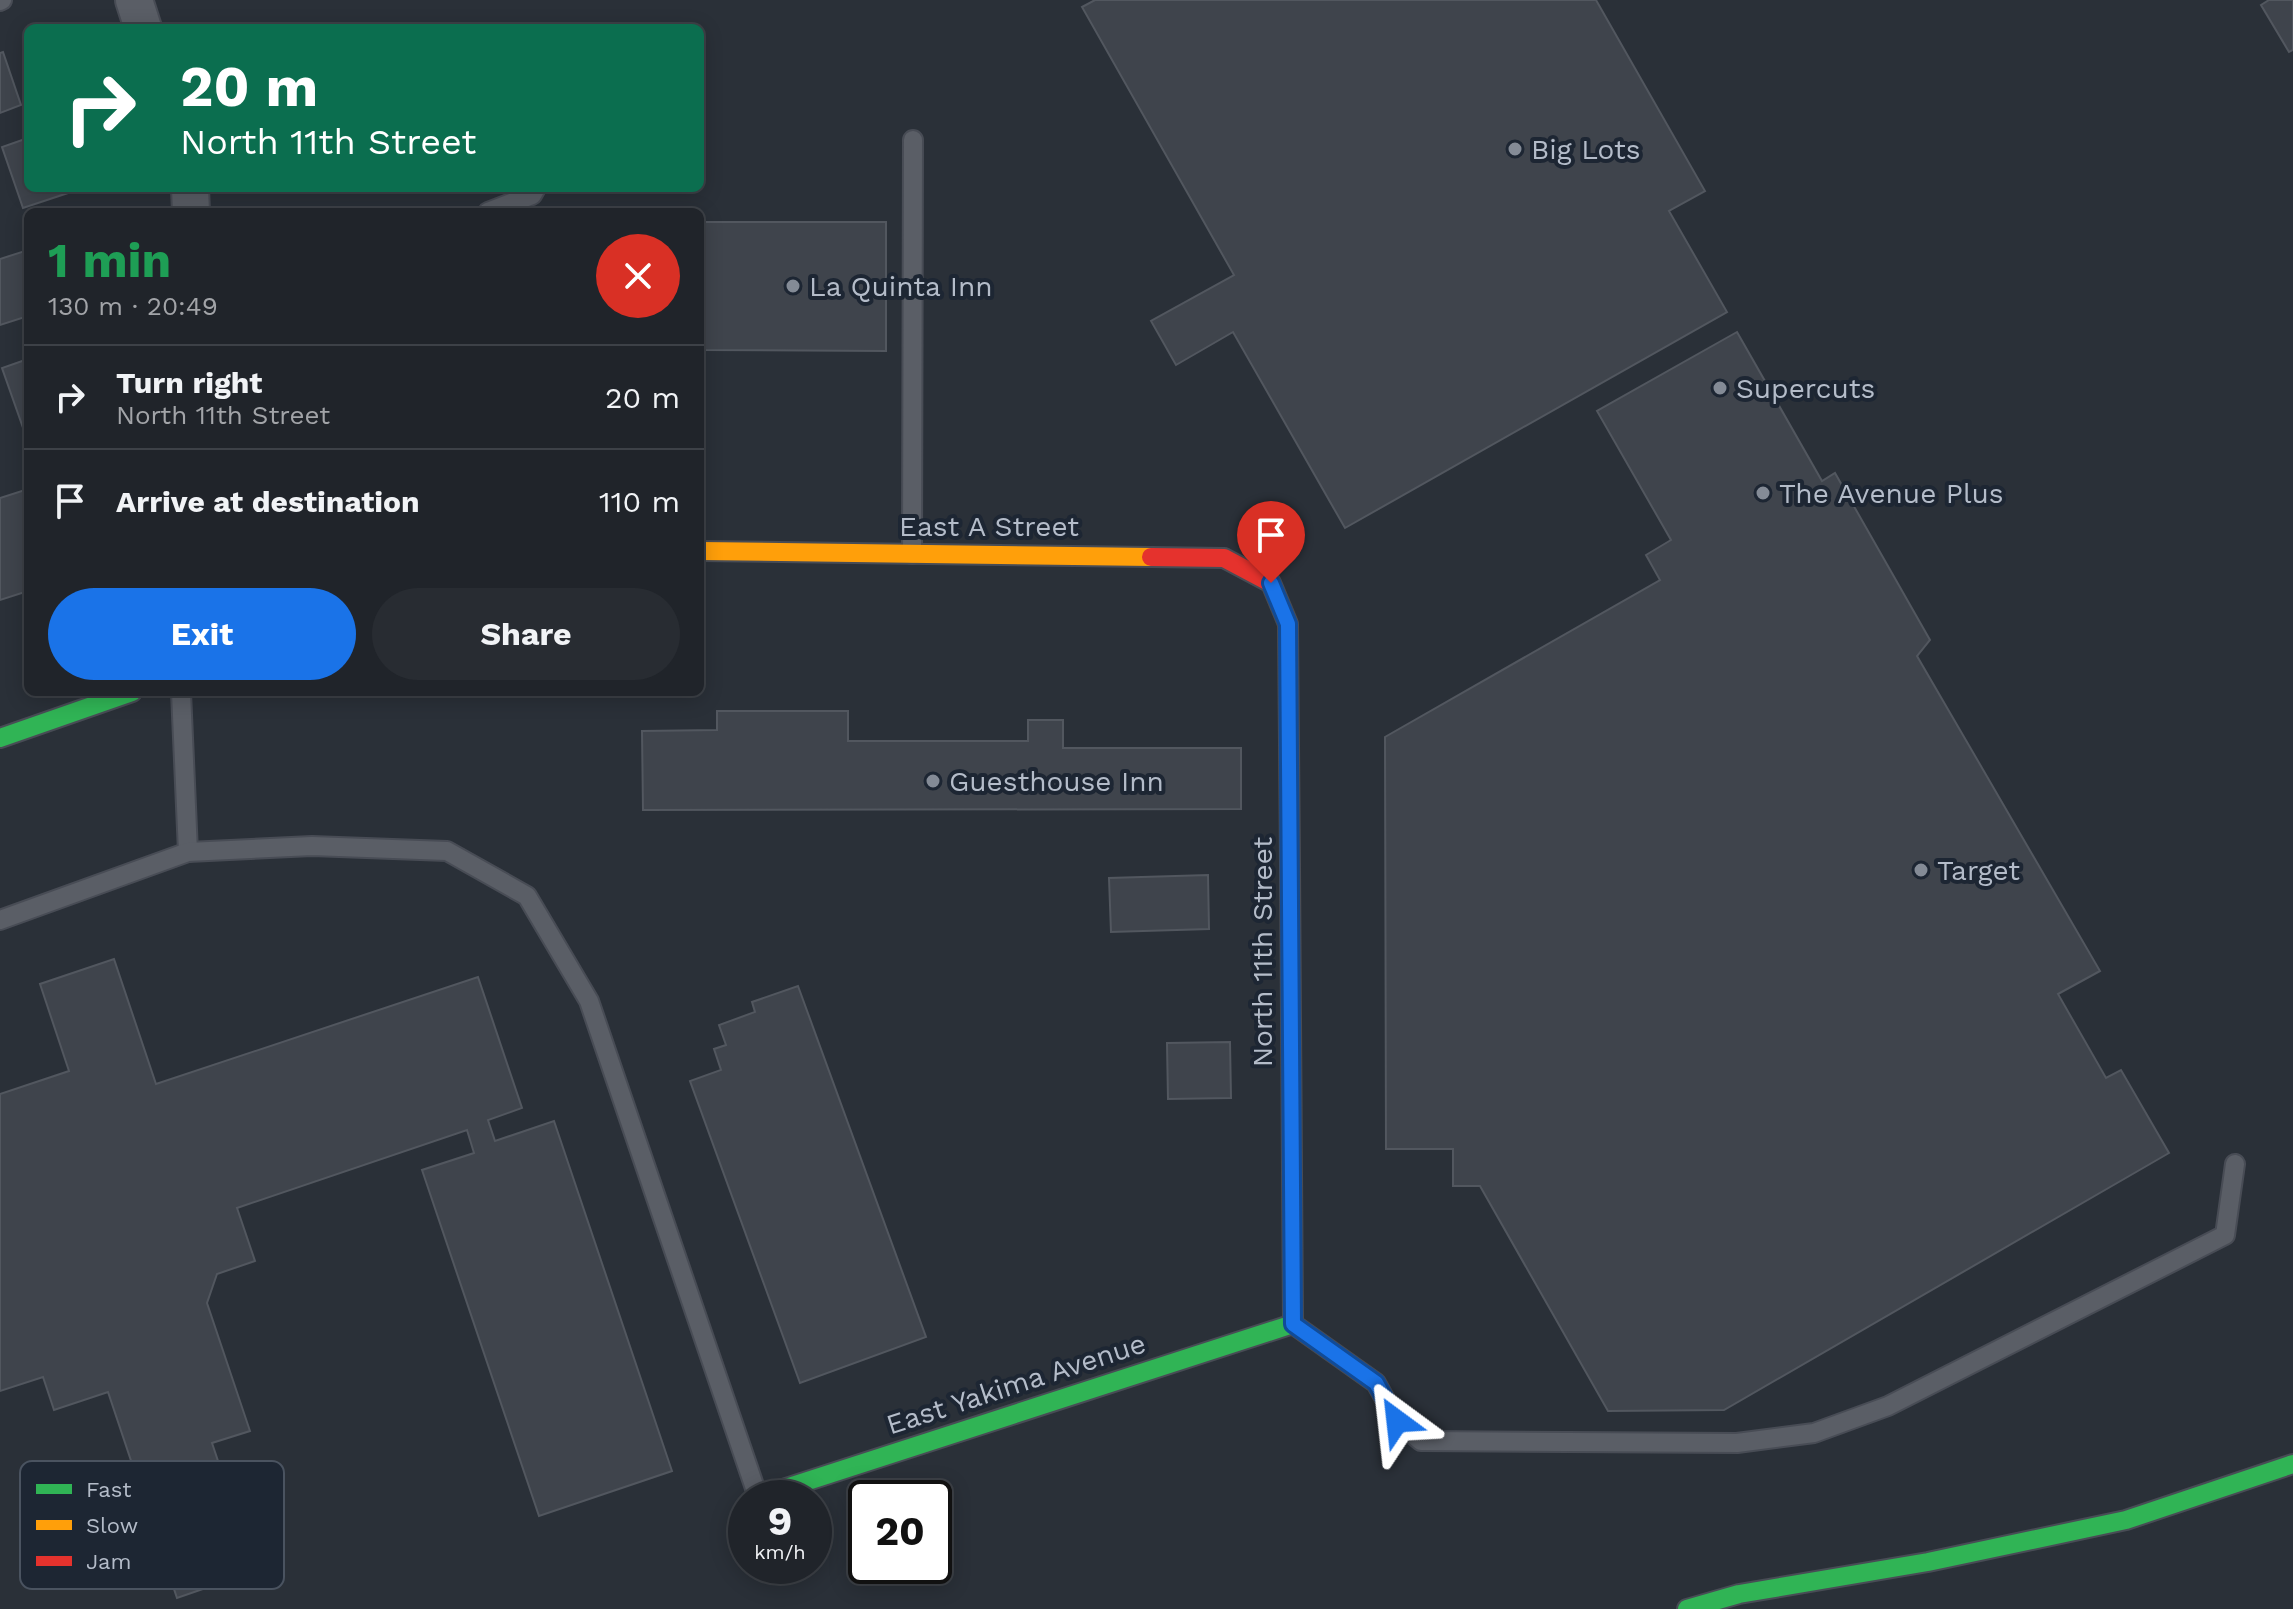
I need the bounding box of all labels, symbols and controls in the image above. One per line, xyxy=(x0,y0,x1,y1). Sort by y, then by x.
text: 20 m xyxy=(180,54,318,120)
icon: right xyxy=(48,56,152,160)
text: North 11th Street xyxy=(180,121,476,163)
place label: Big Lots xyxy=(1531,133,1641,166)
marker: Big Lots xyxy=(1506,140,1524,158)
text: 1 min xyxy=(48,232,171,289)
button: close xyxy=(596,234,680,318)
place label: La Quinta Inn xyxy=(809,270,993,303)
marker: La Quinta Inn xyxy=(784,277,802,295)
text: 130 m · 20:49 xyxy=(48,291,218,321)
text: Turn right xyxy=(116,365,262,400)
place label: Supercuts xyxy=(1736,372,1875,405)
icon: right xyxy=(48,375,92,419)
marker: Supercuts xyxy=(1711,379,1729,397)
text: 20 m xyxy=(605,380,680,415)
text: North 11th Street xyxy=(116,400,330,430)
place label: The Avenue Plus xyxy=(1779,477,2004,510)
icon: arrive xyxy=(48,479,92,523)
text: Arrive at destination xyxy=(116,484,420,519)
text: 110 m xyxy=(599,484,680,519)
marker: The Avenue Plus xyxy=(1754,484,1772,502)
pin xyxy=(1237,501,1305,583)
street label: East A Street xyxy=(899,510,1079,543)
icon: arrive xyxy=(1249,513,1293,557)
button: Exit xyxy=(48,588,356,680)
button: Share xyxy=(372,588,680,680)
place label: Guesthouse Inn xyxy=(949,765,1164,798)
marker: Guesthouse Inn xyxy=(924,772,942,790)
street label: North 11th Street xyxy=(1246,836,1279,1067)
place label: Target xyxy=(1937,854,2020,887)
marker: Target xyxy=(1912,861,1930,879)
street label: East Yakima Avenue xyxy=(882,1326,1150,1442)
position arrow xyxy=(1355,1379,1439,1463)
legend xyxy=(20,1461,284,1589)
text: Fast xyxy=(86,1477,132,1502)
speed limit sign: 20 xyxy=(848,1480,952,1584)
text: 9 xyxy=(768,1498,792,1545)
text: Slow xyxy=(86,1513,138,1538)
text: km/h xyxy=(754,1540,806,1564)
text: Jam xyxy=(86,1549,131,1574)

